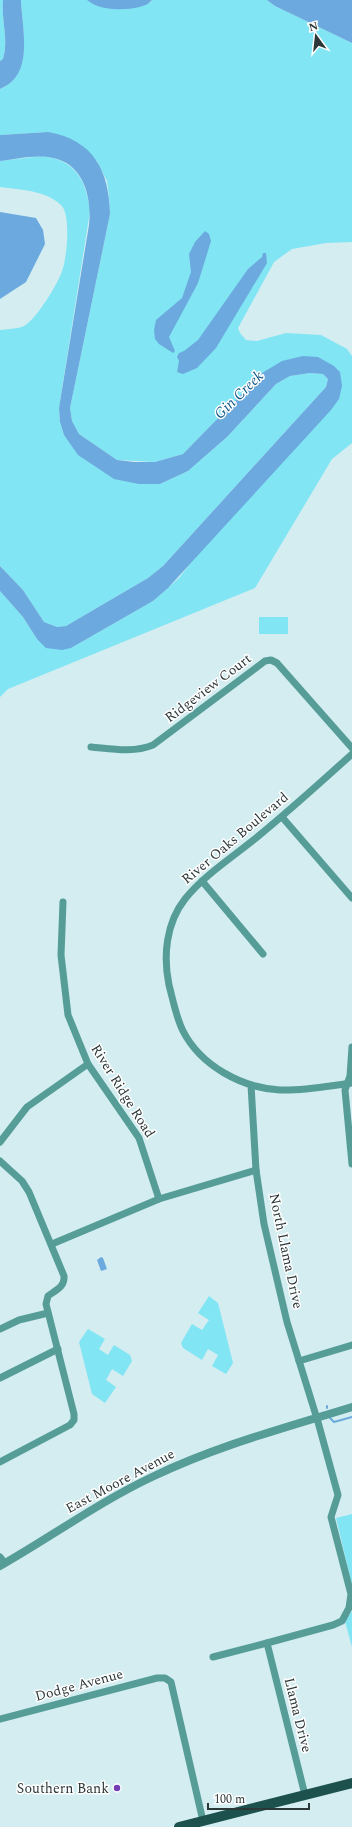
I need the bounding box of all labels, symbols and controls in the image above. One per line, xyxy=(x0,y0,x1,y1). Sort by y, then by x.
north arrow xyxy=(296,16,336,56)
text: N xyxy=(307,17,320,36)
water label: Gin Creek xyxy=(209,365,269,425)
street label: Ridgeview Court xyxy=(160,648,256,728)
street label: River Oaks Boulevard xyxy=(177,787,293,889)
street label: River Ridge Road xyxy=(86,1040,160,1142)
street label: North Llama Drive xyxy=(264,1191,309,1311)
street label: East Moore Avenue xyxy=(62,1443,179,1519)
street label: Dodge Avenue xyxy=(33,1663,126,1707)
street label: Llama Drive xyxy=(279,1675,317,1755)
place label: Southern Bank xyxy=(17,1778,109,1799)
marker: Southern Bank xyxy=(112,1783,122,1793)
scale bar xyxy=(208,1785,309,1811)
text: 100 m xyxy=(214,1790,245,1809)

